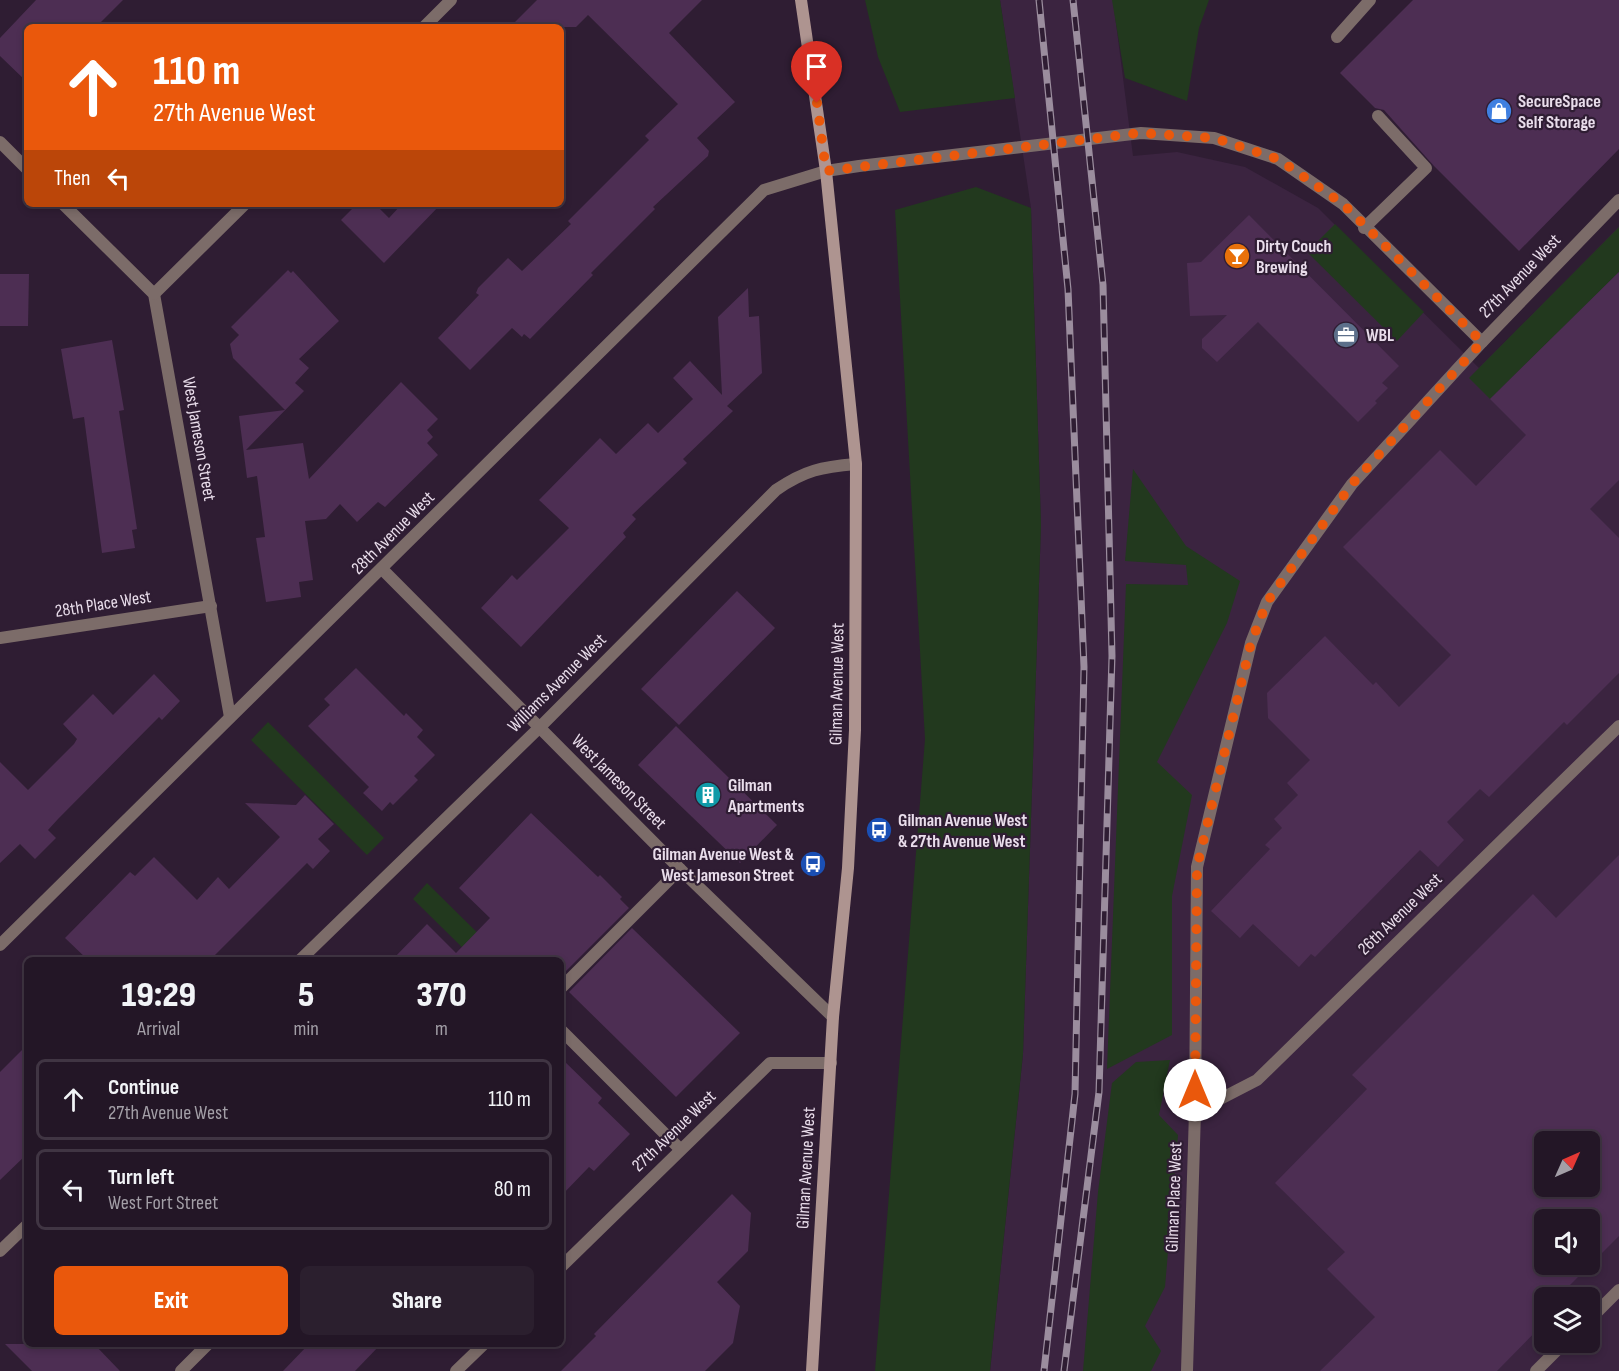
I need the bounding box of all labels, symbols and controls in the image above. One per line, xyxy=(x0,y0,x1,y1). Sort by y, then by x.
pin xyxy=(791,41,842,103)
text: 110 m xyxy=(153,46,240,97)
icon: ahead xyxy=(54,48,132,126)
icon: arrive xyxy=(800,50,833,83)
place label: SecureSpace Self Storage xyxy=(1518,91,1601,133)
shop icon: SecureSpace Self Storage xyxy=(1484,96,1514,126)
text: 27th Avenue West xyxy=(153,97,316,129)
icon: left xyxy=(102,162,135,195)
text: Then xyxy=(54,165,90,192)
street label: 27th Avenue West xyxy=(1475,229,1566,322)
place label: Dirty Couch Brewing xyxy=(1256,236,1332,278)
bar icon: Dirty Couch Brewing xyxy=(1222,241,1252,271)
office icon: WBL xyxy=(1331,320,1361,350)
place label: WBL xyxy=(1366,325,1394,346)
street label: West Jameson Street xyxy=(178,375,220,503)
street label: 28th Avenue West xyxy=(347,487,439,579)
street label: 28th Place West xyxy=(53,586,153,622)
street label: Gilman Avenue West xyxy=(825,622,849,745)
street label: Williams Avenue West xyxy=(503,629,611,737)
street label: West Jameson Street xyxy=(567,730,671,834)
place label: Gilman Apartments xyxy=(727,775,804,817)
building icon: Gilman Apartments xyxy=(693,780,723,810)
place label: Gilman Avenue West & 27th Avenue West xyxy=(898,810,1027,852)
bus stop icon: Gilman Avenue West & 27th Avenue West xyxy=(864,815,894,845)
place label: Gilman Avenue West & West Jameson Street xyxy=(652,844,794,886)
bus stop icon: Gilman Avenue West & West Jameson Street xyxy=(798,849,828,879)
street label: 26th Avenue West xyxy=(1354,868,1447,959)
text: 19:29 xyxy=(121,974,196,1017)
text: 5 xyxy=(298,974,314,1017)
text: 370 xyxy=(416,974,467,1017)
text: Arrival xyxy=(137,1017,180,1041)
text: min xyxy=(294,1017,319,1041)
text: m xyxy=(435,1017,448,1041)
position arrow xyxy=(1163,1058,1227,1122)
text: Continue xyxy=(108,1074,179,1101)
icon: ahead xyxy=(57,1083,90,1116)
street label: 27th Avenue West xyxy=(628,1085,721,1176)
text: 110 m xyxy=(488,1086,531,1113)
text: 27th Avenue West xyxy=(108,1101,228,1125)
street label: Gilman Avenue West xyxy=(792,1106,820,1230)
north arrow xyxy=(1534,1131,1600,1197)
map controls xyxy=(1534,1131,1600,1353)
street label: Gilman Place West xyxy=(1162,1141,1186,1253)
text: Turn left xyxy=(108,1164,174,1191)
icon: left xyxy=(57,1173,90,1206)
text: 80 m xyxy=(494,1176,531,1203)
text: West Fort Street xyxy=(108,1191,218,1215)
button: sound xyxy=(1534,1209,1600,1275)
button: Exit xyxy=(54,1266,288,1335)
button: Share xyxy=(300,1266,534,1335)
button: layers xyxy=(1534,1287,1600,1353)

